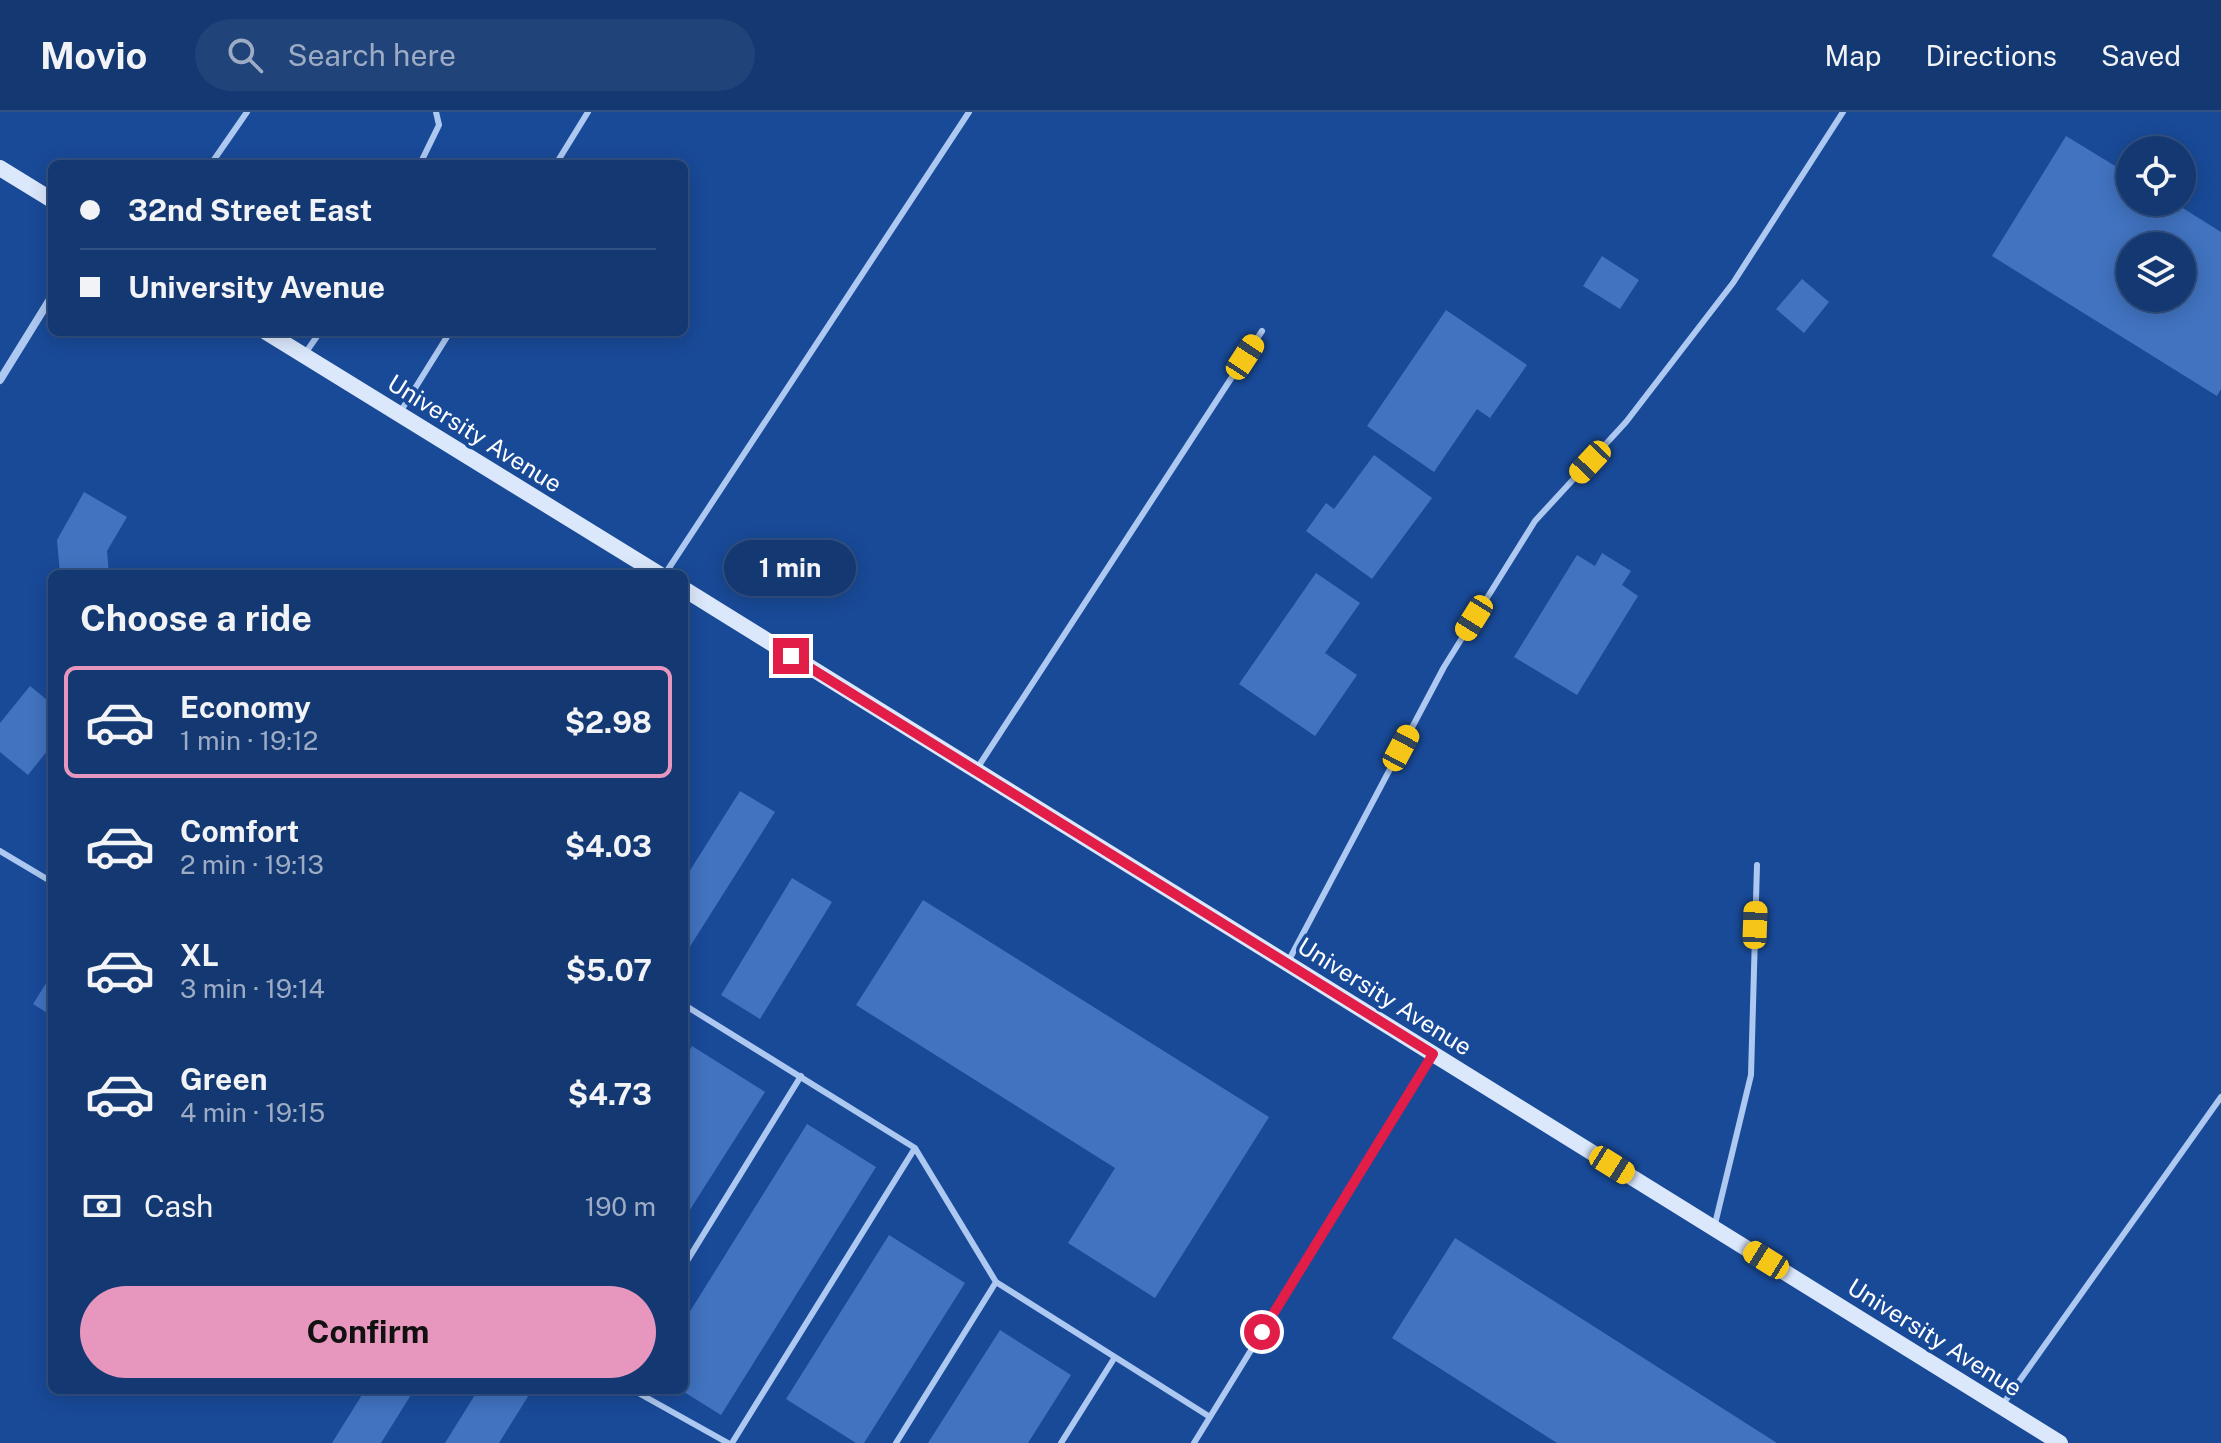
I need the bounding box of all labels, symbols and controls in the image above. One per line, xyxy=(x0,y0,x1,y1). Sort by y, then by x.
search box xyxy=(195,19,755,91)
text: Movio xyxy=(40,33,147,78)
icon: search xyxy=(223,33,267,77)
text: Search here xyxy=(287,37,456,73)
text: Map xyxy=(1825,39,1881,72)
text: Directions xyxy=(1925,39,2057,72)
text: Saved xyxy=(2101,39,2181,72)
map controls xyxy=(2116,136,2196,312)
button: locate xyxy=(2116,136,2196,216)
text: 32nd Street East xyxy=(128,192,372,228)
button: layers xyxy=(2116,232,2196,312)
text: University Avenue xyxy=(128,269,385,305)
car xyxy=(1222,330,1268,384)
street label: University Avenue xyxy=(383,368,567,498)
car xyxy=(1565,436,1615,488)
callout: 1 min xyxy=(725,540,857,596)
text: 1 min xyxy=(759,552,821,583)
car xyxy=(1451,591,1497,645)
text: Choose a ride xyxy=(80,597,312,639)
route end xyxy=(773,638,809,674)
icon: car xyxy=(84,686,156,758)
text: Economy xyxy=(180,689,311,725)
text: $2.98 xyxy=(565,704,652,740)
car xyxy=(1379,721,1423,775)
text: 1 min · 19:12 xyxy=(180,725,318,756)
icon: car xyxy=(84,810,156,882)
text: Comfort xyxy=(180,813,299,849)
text: $4.03 xyxy=(565,828,652,864)
text: 2 min · 19:13 xyxy=(180,849,324,880)
car xyxy=(1742,901,1768,949)
street label: University Avenue xyxy=(1293,931,1477,1061)
icon: car xyxy=(84,934,156,1006)
text: XL xyxy=(180,937,219,973)
text: $5.07 xyxy=(566,952,652,988)
text: 3 min · 19:14 xyxy=(180,973,325,1004)
icon: car xyxy=(84,1058,156,1130)
text: Green xyxy=(180,1061,267,1097)
text: $4.73 xyxy=(568,1076,652,1112)
text: 4 min · 19:15 xyxy=(180,1097,325,1128)
car xyxy=(1585,1142,1639,1188)
icon: cash xyxy=(80,1184,124,1228)
text: Cash xyxy=(144,1188,213,1224)
text: 190 m xyxy=(585,1191,656,1222)
car xyxy=(1739,1237,1793,1283)
street label: University Avenue xyxy=(1843,1272,2027,1402)
button: Confirm xyxy=(80,1286,656,1378)
route start xyxy=(1244,1314,1280,1350)

